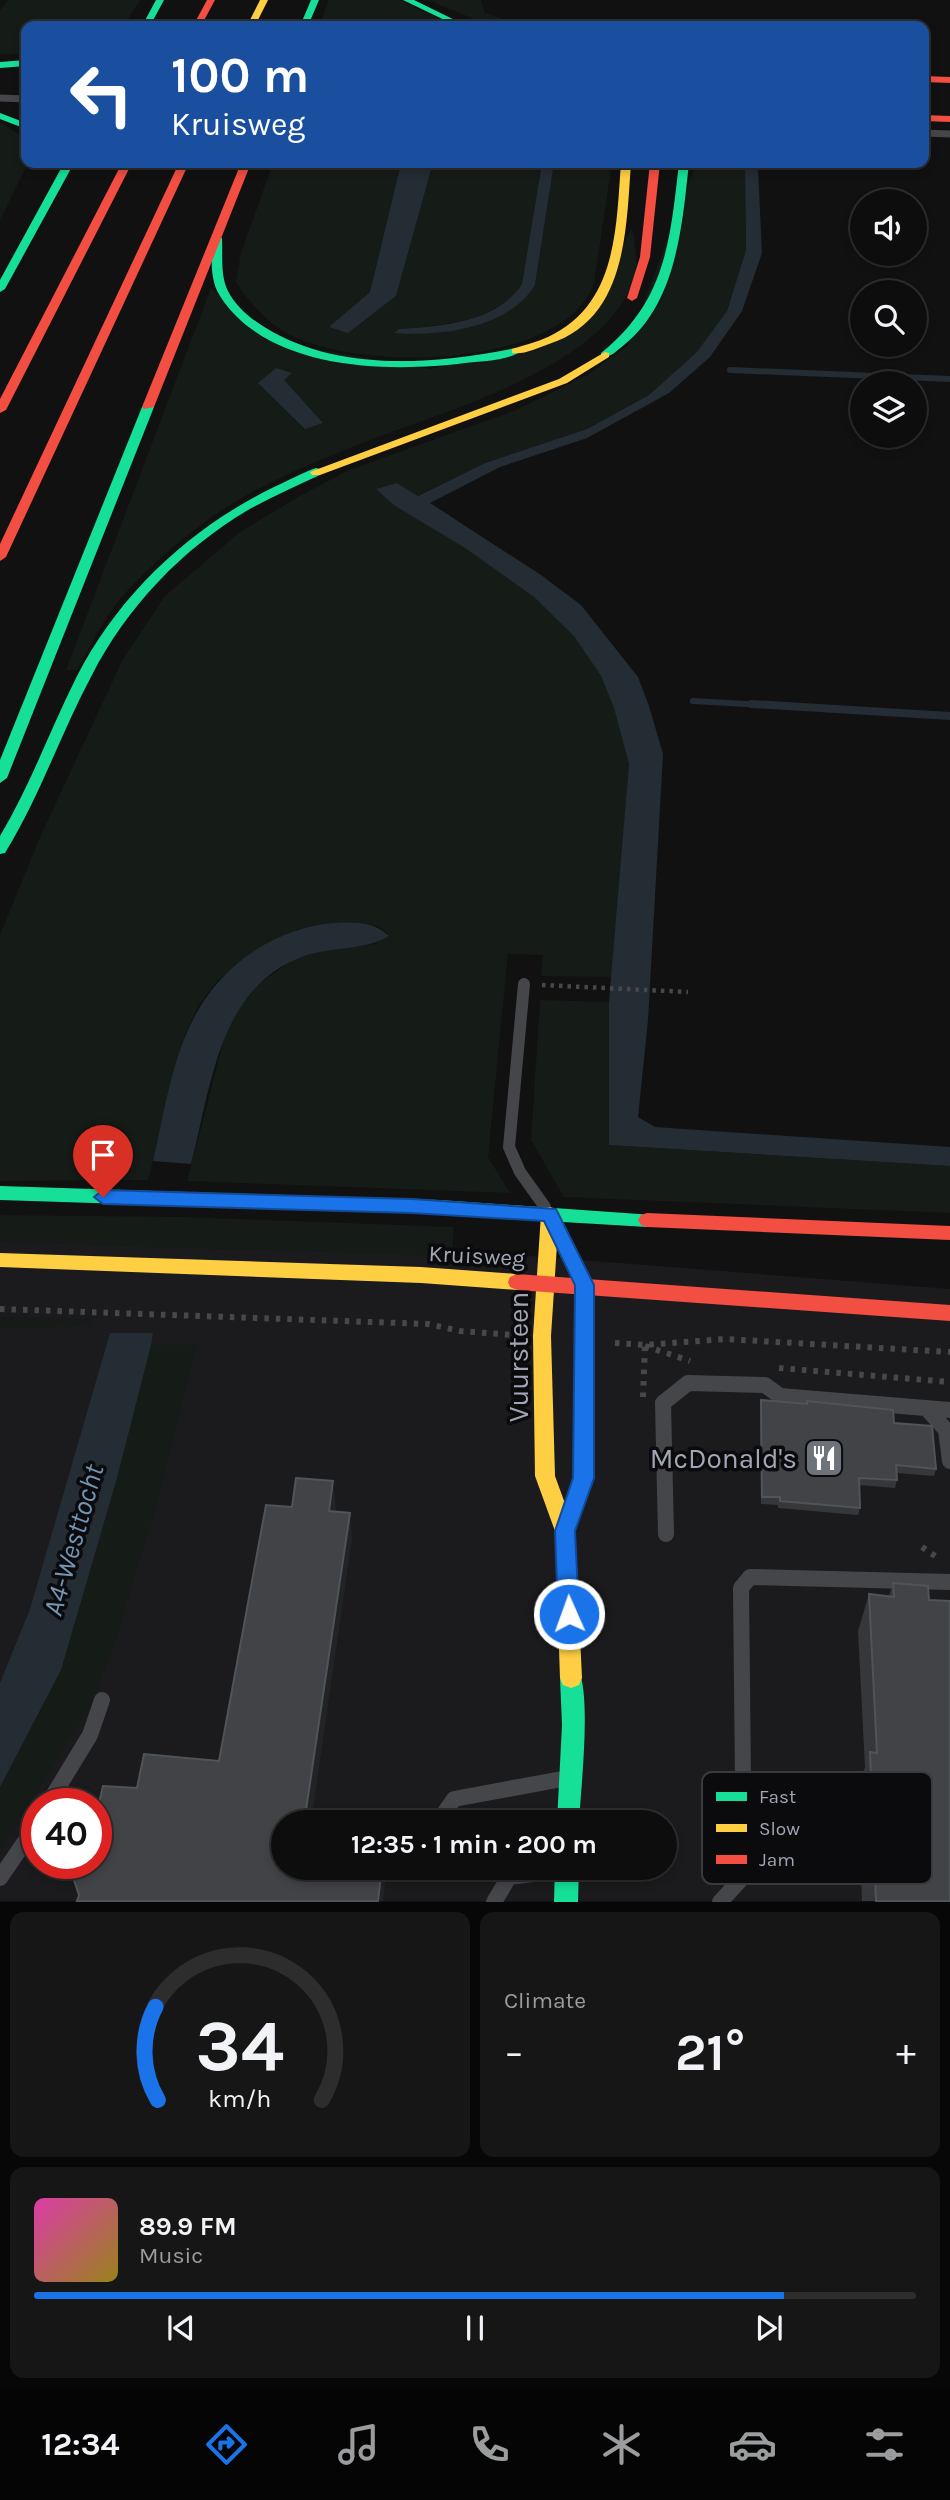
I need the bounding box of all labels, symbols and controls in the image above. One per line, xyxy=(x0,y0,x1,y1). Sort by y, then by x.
text: 100 m xyxy=(171,47,309,104)
icon: left xyxy=(56,49,147,140)
text: Kruisweg xyxy=(171,106,305,143)
map controls xyxy=(850,189,927,448)
button: sound xyxy=(850,189,927,266)
button: search xyxy=(850,280,927,357)
button: layers xyxy=(850,371,927,448)
pin xyxy=(73,1125,133,1197)
icon: arrive xyxy=(84,1136,122,1174)
street label: Kruisweg xyxy=(428,1240,526,1272)
street label: Vuursteen xyxy=(502,1292,535,1422)
restaurant icon: McDonald's xyxy=(803,1437,845,1479)
place label: McDonald's xyxy=(650,1442,797,1475)
water label: A4-Westtocht xyxy=(36,1460,110,1619)
position arrow xyxy=(532,1577,606,1651)
legend xyxy=(702,1772,932,1884)
text: Fast xyxy=(759,1786,796,1808)
speed limit sign: 40 xyxy=(21,1788,112,1879)
text: Slow xyxy=(759,1818,800,1840)
text: 12:35 · 1 min · 200 m xyxy=(351,1829,597,1860)
text: Jam xyxy=(759,1849,795,1871)
text: Climate xyxy=(504,1987,586,2014)
text: 34 xyxy=(196,2004,284,2089)
text: 21° xyxy=(675,2022,745,2083)
text: − xyxy=(504,2030,524,2075)
text: + xyxy=(896,2030,916,2075)
text: km/h xyxy=(208,2084,272,2113)
text: 89.9 FM xyxy=(139,2211,237,2242)
text: Music xyxy=(139,2242,203,2269)
icon: previous xyxy=(162,2309,200,2347)
icon: pause xyxy=(456,2309,494,2347)
icon: next xyxy=(750,2309,788,2347)
icon: directions xyxy=(202,2420,251,2469)
icon: music xyxy=(334,2420,383,2469)
icon: phone xyxy=(465,2420,514,2469)
icon: climate xyxy=(597,2420,646,2469)
icon: car xyxy=(728,2420,777,2469)
icon: filters xyxy=(860,2420,909,2469)
text: 12:34 xyxy=(41,2426,120,2463)

